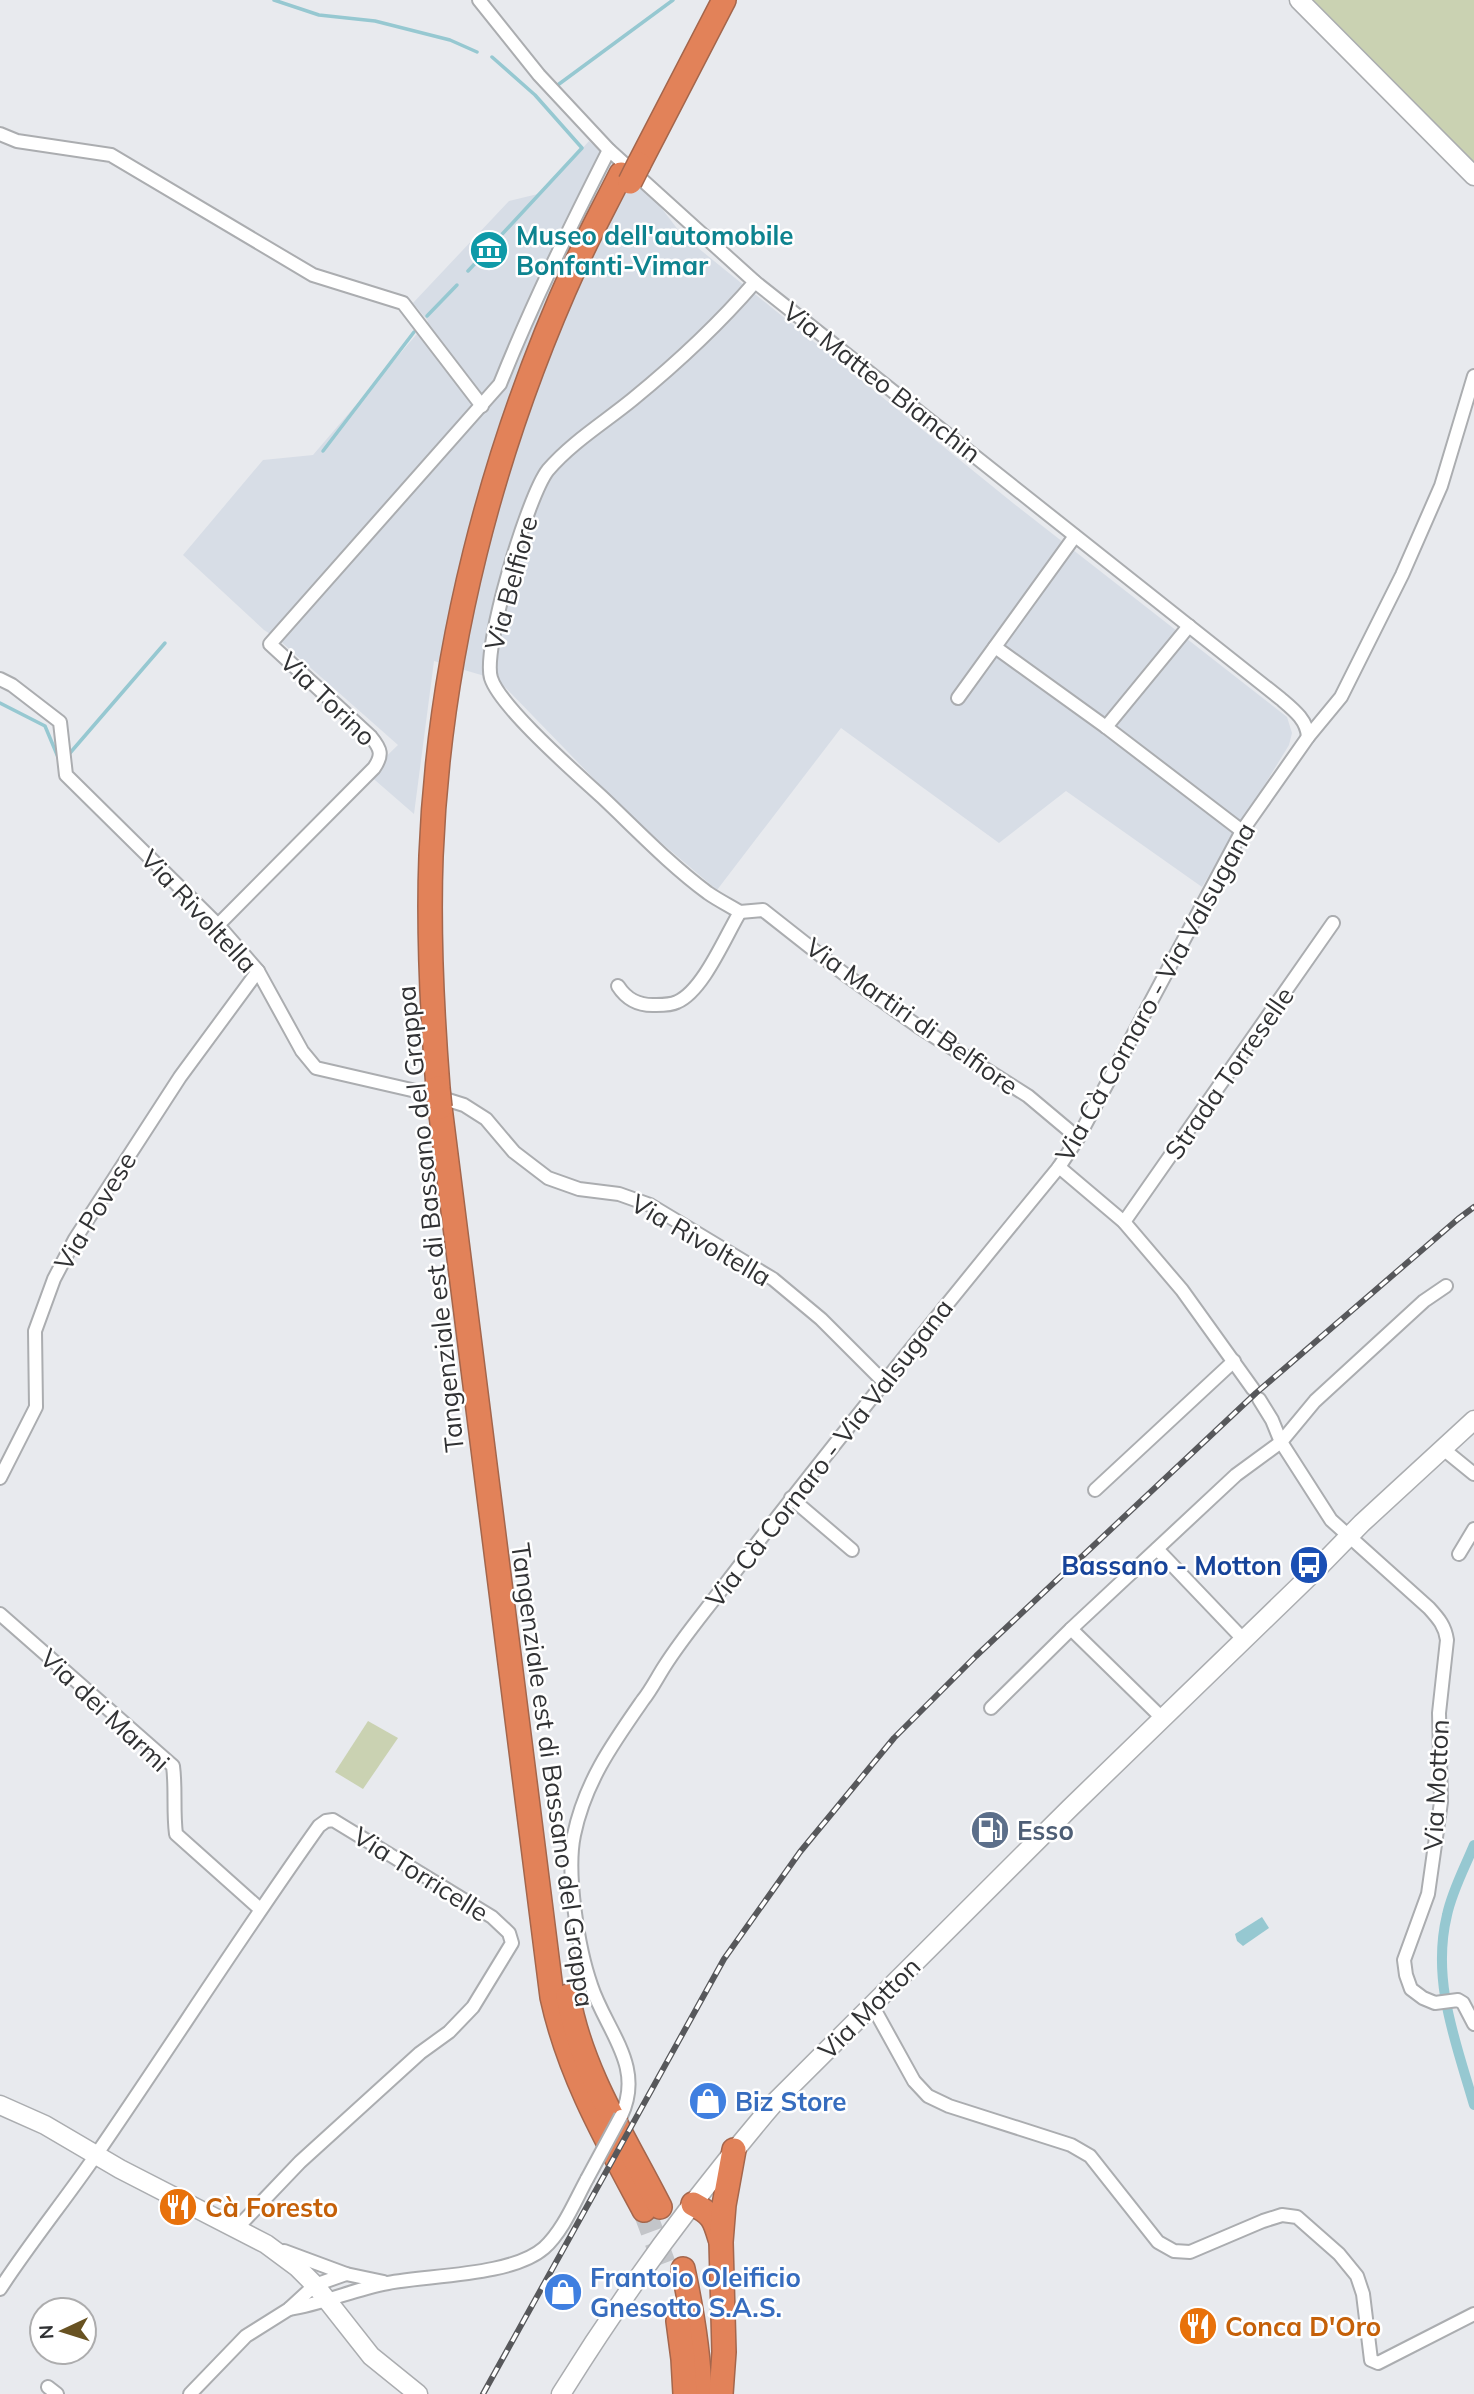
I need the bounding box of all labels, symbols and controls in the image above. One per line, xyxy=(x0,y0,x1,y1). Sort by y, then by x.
place label: Museo dell'automobile Bonfanti-Vimar xyxy=(516,219,794,282)
museum icon: Museo dell'automobile Bonfanti-Vimar xyxy=(468,229,510,271)
street label: Via Matteo Bianchin xyxy=(776,294,988,470)
street label: Via Belfiore xyxy=(477,512,545,654)
street label: Via Torino xyxy=(273,645,383,753)
street label: Via Cà Cornaro - Via Valsugana xyxy=(1048,817,1262,1167)
street label: Via Rivoltella xyxy=(134,842,264,980)
street label: Via Martiri di Belfiore xyxy=(799,930,1025,1102)
street label: Strada Torreselle xyxy=(1157,980,1301,1166)
street label: Tangenziale est di Bassano del Grappa xyxy=(389,984,471,1454)
street label: Via Povese xyxy=(47,1146,143,1276)
street label: Via Rivoltella xyxy=(625,1187,777,1293)
street label: Via Cà Cornaro - Via Valsugana xyxy=(698,1292,960,1614)
street label: Tangenziale est di Bassano del Grappa xyxy=(504,1541,602,2009)
bus stop icon: Bassano - Motton xyxy=(1288,1544,1330,1586)
place label: Bassano - Motton xyxy=(1061,1549,1282,1582)
street label: Via dei Marmi xyxy=(33,1641,177,1779)
street label: Via Motton xyxy=(1416,1718,1456,1852)
fuel station icon: Esso xyxy=(969,1809,1011,1851)
place label: Esso xyxy=(1017,1814,1074,1847)
street label: Via Torricelle xyxy=(347,1819,495,1929)
street label: Via Motton xyxy=(811,1950,927,2066)
shop icon: Biz Store xyxy=(687,2080,729,2122)
place label: Biz Store xyxy=(735,2085,847,2118)
restaurant icon: Cà Foresto xyxy=(157,2186,199,2228)
place label: Cà Foresto xyxy=(205,2191,338,2224)
place label: Frantoio Oleificio Gnesotto S.A.S. xyxy=(590,2261,801,2324)
shop icon: Frantoio Oleificio Gnesotto S.A.S. xyxy=(542,2271,584,2313)
north arrow xyxy=(28,2296,98,2366)
restaurant icon: Conca D'Oro xyxy=(1177,2305,1219,2347)
place label: Conca D'Oro xyxy=(1225,2310,1381,2343)
text: N xyxy=(34,2324,59,2340)

